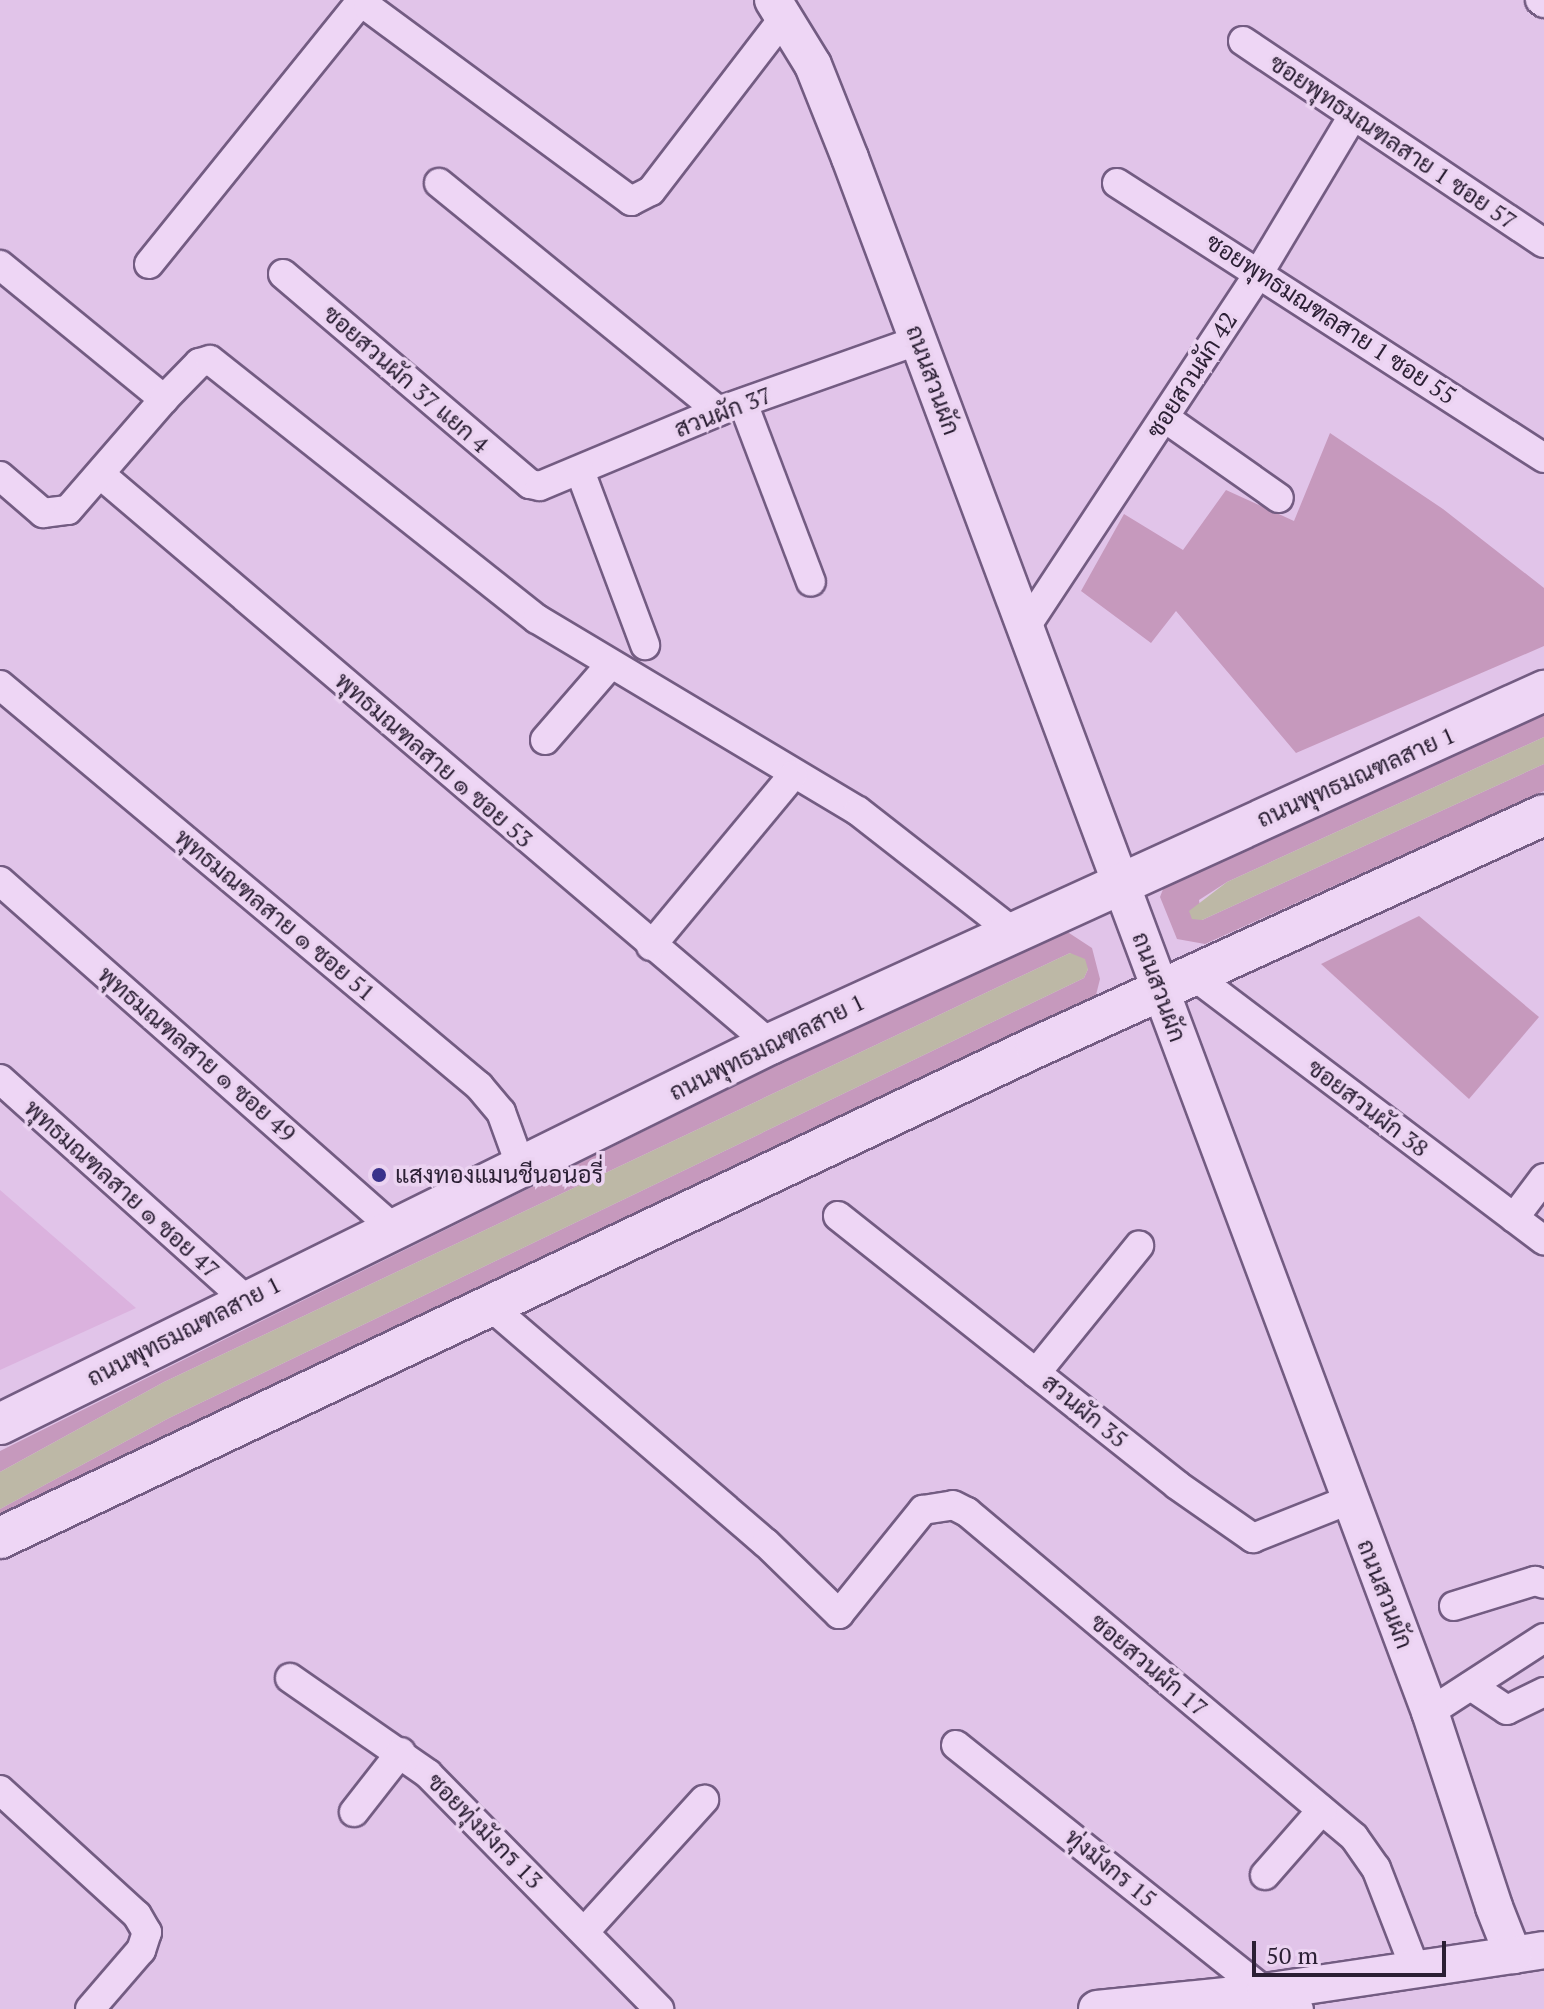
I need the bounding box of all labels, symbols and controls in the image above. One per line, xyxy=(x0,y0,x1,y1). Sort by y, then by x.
street label: ซอยพุทธมณฑลสาย 1 ซอย 57 xyxy=(1264,48,1522,236)
street label: ซอยพุทธมณฑลสาย 1 ซอย 55 xyxy=(1201,227,1461,411)
street label: ซอยสวนผัก 37 แยก 4 xyxy=(317,299,495,459)
street label: ซอยสวนผัก 42 xyxy=(1141,307,1243,443)
street label: ถนนสวนผัก xyxy=(900,321,966,439)
street label: สวนผัก 37 xyxy=(670,380,776,444)
street label: พุทธมณฑลสาย ๑ ซอย 53 xyxy=(329,666,539,854)
street label: ถนนพุทธมณฑลสาย 1 xyxy=(1252,720,1460,834)
street label: พุทธมณฑลสาย ๑ ซอย 51 xyxy=(169,823,381,1007)
street label: ถนนสวนผัก xyxy=(1126,928,1192,1046)
street label: พุทธมณฑลสาย ๑ ซอย 49 xyxy=(92,960,302,1148)
street label: ถนนพุทธมณฑลสาย 1 xyxy=(664,987,870,1107)
street label: ซอยสวนผัก 38 xyxy=(1302,1053,1434,1163)
street label: พุทธมณฑลสาย ๑ ซอย 47 xyxy=(18,1094,226,1284)
place label: แสงทองแมนชีนอนอรี่ xyxy=(395,1161,603,1189)
marker: แสงทองแมนชีนอนอรี่ xyxy=(370,1166,388,1184)
street label: ถนนพุทธมณฑลสาย 1 xyxy=(82,1270,286,1392)
street label: สวนผัก 35 xyxy=(1036,1368,1134,1454)
street label: ถนนสวนผัก xyxy=(1351,1535,1419,1653)
street label: ซอยสวนผัก 17 xyxy=(1084,1608,1214,1722)
street label: ซอยทุ่งมังกร 13 xyxy=(421,1767,549,1895)
street label: ทุ่งมังกร 15 xyxy=(1060,1822,1162,1914)
scale bar xyxy=(1256,1925,1450,1975)
text: 50 m xyxy=(1266,1939,1318,1971)

